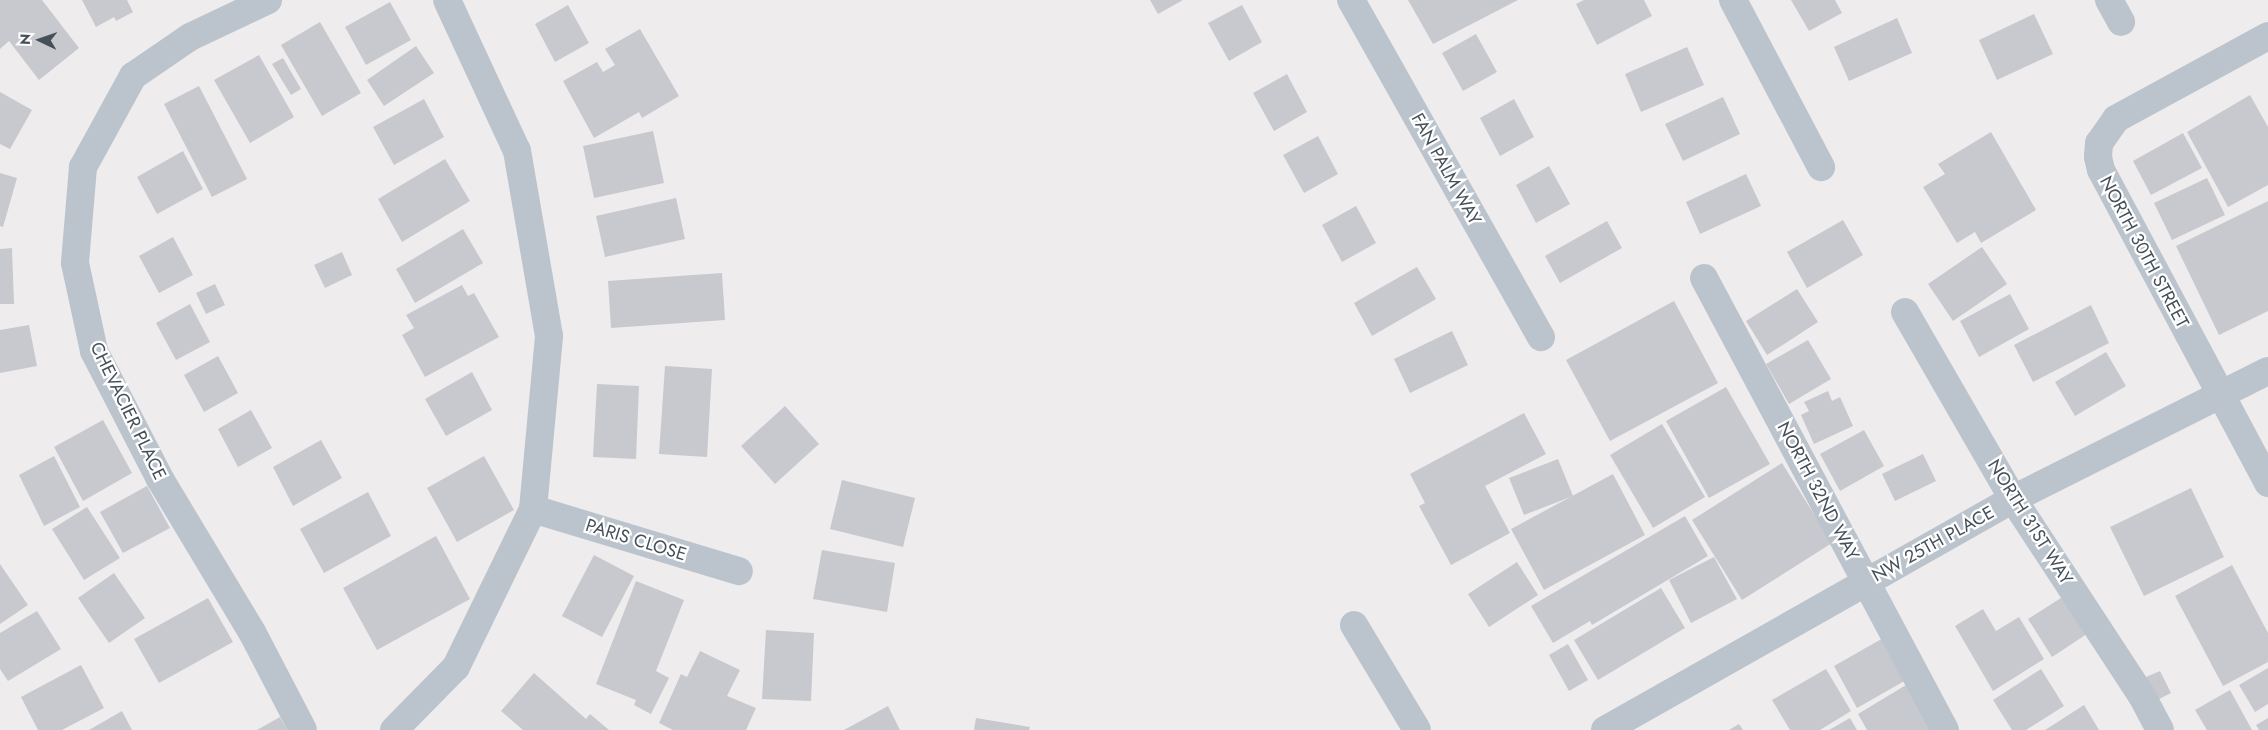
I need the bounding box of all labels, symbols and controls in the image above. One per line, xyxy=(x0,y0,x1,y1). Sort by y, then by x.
north arrow xyxy=(15,15,65,65)
text: N xyxy=(15,33,35,45)
street label: FAN PALM WAY xyxy=(1406,109,1486,229)
street label: NORTH 30TH STREET xyxy=(2095,172,2193,332)
street label: CHEVACIER PLACE xyxy=(85,339,171,483)
street label: NORTH 32ND WAY xyxy=(1772,418,1864,564)
street label: NORTH 31ST WAY xyxy=(1983,456,2077,588)
street label: NW 25TH PLACE xyxy=(1868,502,1998,586)
street label: PARIS CLOSE xyxy=(583,514,689,566)

